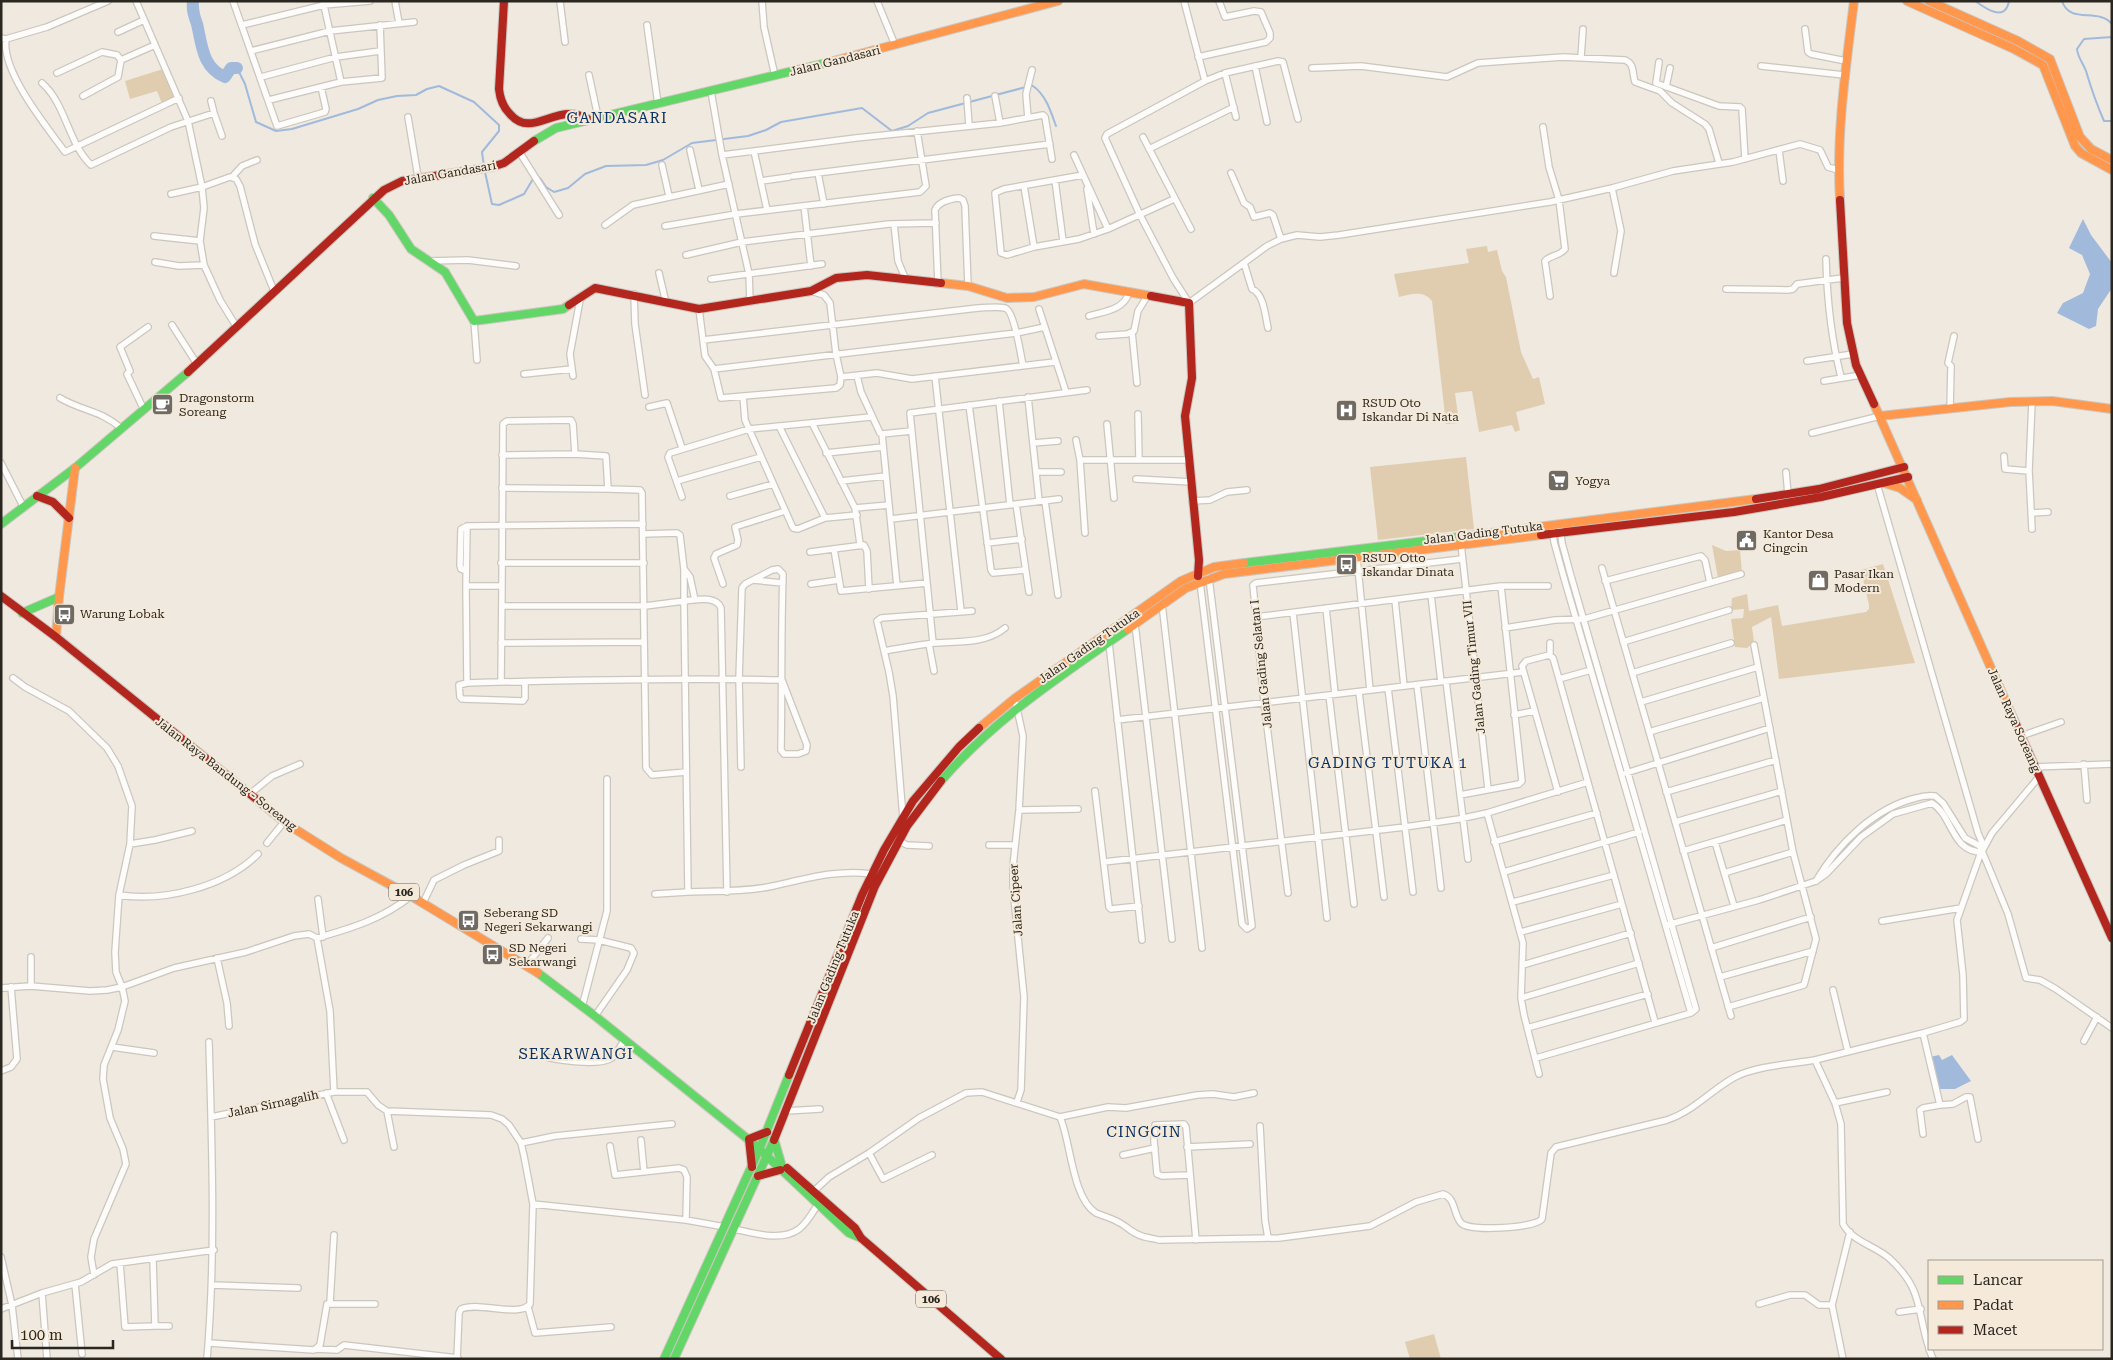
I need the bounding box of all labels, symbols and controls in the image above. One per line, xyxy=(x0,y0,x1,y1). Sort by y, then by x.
street label: Jalan Gandasari xyxy=(788,43,882,79)
district label: GANDASARI xyxy=(566,109,668,127)
street label: Jalan Gandasari xyxy=(403,158,497,188)
place label: Dragonstorm Soreang xyxy=(179,391,255,419)
cafe icon: Dragonstorm Soreang xyxy=(151,393,175,417)
place label: RSUD Oto Iskandar Di Nata xyxy=(1362,396,1459,424)
hospital icon: RSUD Oto Iskandar Di Nata xyxy=(1334,398,1358,422)
supermarket icon: Yogya xyxy=(1547,469,1571,493)
place label: Yogya xyxy=(1575,474,1610,488)
street label: Jalan Gading Tutuka xyxy=(1423,519,1544,547)
place label: Kantor Desa Cingcin xyxy=(1763,527,1834,555)
public building icon: Kantor Desa Cingcin xyxy=(1735,529,1759,553)
place label: RSUD Otto Iskandar Dinata xyxy=(1362,551,1454,579)
bus stop icon: RSUD Otto Iskandar Dinata xyxy=(1334,553,1358,577)
place label: Pasar Ikan Modern xyxy=(1834,567,1894,595)
shop icon: Pasar Ikan Modern xyxy=(1806,569,1830,593)
street label: Jalan Gading Selatan I xyxy=(1247,599,1275,729)
street label: Jalan Gading Timur VII xyxy=(1460,599,1488,735)
bus stop icon: Warung Lobak xyxy=(52,602,76,626)
street label: Jalan Gading Tutuka xyxy=(1036,606,1143,686)
place label: Warung Lobak xyxy=(80,607,165,621)
street label: Jalan Raya Soreang xyxy=(1985,666,2043,774)
street label: Jalan Raya Bandung - Soreang xyxy=(153,714,300,834)
district label: GADING TUTUKA 1 xyxy=(1308,754,1468,772)
street label: Jalan Cipeer xyxy=(1006,863,1026,937)
road number: 106 xyxy=(389,884,419,900)
place label: Seberang SD Negeri Sekarwangi xyxy=(484,906,593,934)
bus stop icon: Seberang SD Negeri Sekarwangi xyxy=(456,908,480,932)
street label: Jalan Gading Tutuka xyxy=(804,908,862,1025)
place label: SD Negeri Sekarwangi xyxy=(509,941,577,969)
bus stop icon: SD Negeri Sekarwangi xyxy=(481,943,505,967)
district label: SEKARWANGI xyxy=(518,1045,634,1063)
street label: Jalan Sirnagalih xyxy=(226,1087,320,1121)
district label: CINGCIN xyxy=(1106,1123,1182,1141)
legend xyxy=(1928,1260,2103,1350)
text: Lancar xyxy=(1973,1271,2023,1289)
road number: 106 xyxy=(916,1290,946,1308)
text: Padat xyxy=(1973,1296,2014,1314)
scale bar xyxy=(12,1318,114,1350)
text: Macet xyxy=(1973,1321,2018,1339)
text: 100 m xyxy=(20,1326,63,1344)

